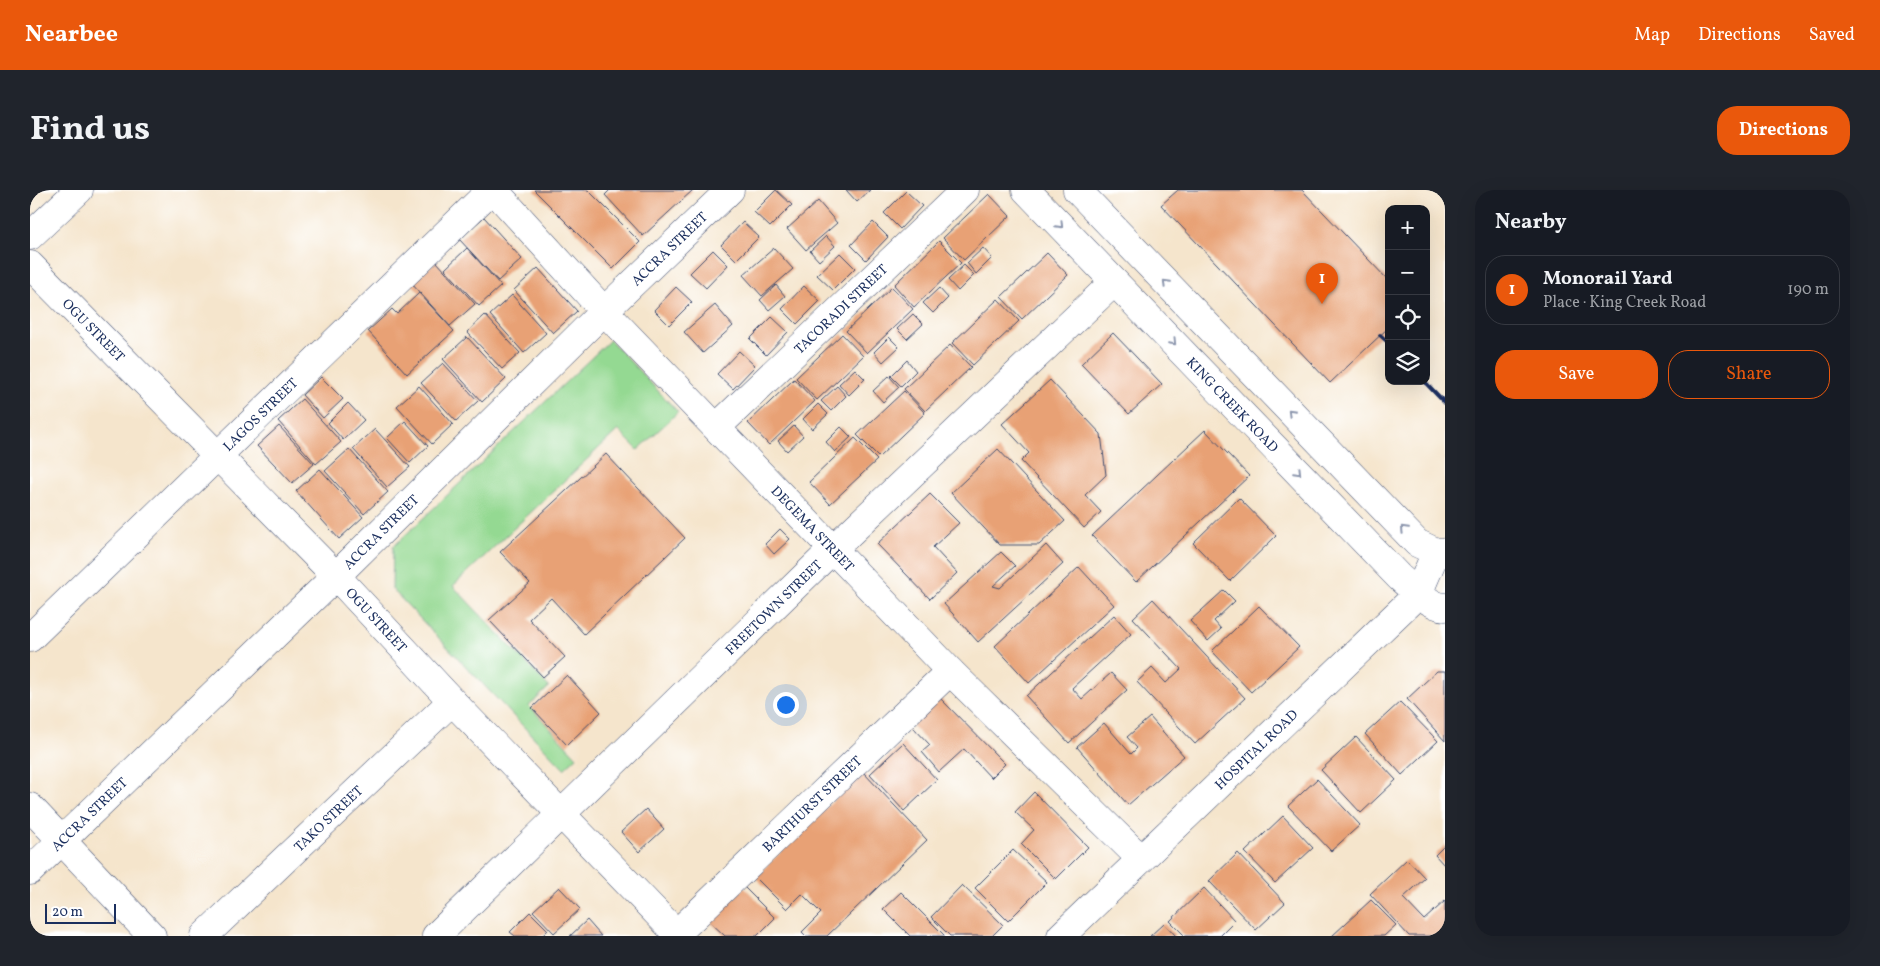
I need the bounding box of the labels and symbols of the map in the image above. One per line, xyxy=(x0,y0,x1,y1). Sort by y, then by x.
street label: ACCRA STREET xyxy=(628,208,712,291)
one-way arrow xyxy=(1054,220,1063,229)
street label: TACORADI STREET xyxy=(791,261,893,359)
pin: 1 xyxy=(1306,263,1338,304)
one-way arrow xyxy=(1163,280,1172,289)
street label: OGU STREET xyxy=(57,295,128,367)
one-way arrow xyxy=(1167,337,1176,346)
street label: KING CREEK ROAD xyxy=(1181,354,1282,457)
street label: LAGOS STREET xyxy=(220,374,303,456)
one-way arrow xyxy=(1288,409,1297,418)
one-way arrow xyxy=(1292,466,1301,475)
street label: DEGEMA STREET xyxy=(766,482,858,576)
street label: ACCRA STREET xyxy=(340,491,424,574)
one-way arrow xyxy=(1401,526,1410,535)
street label: FREETOWN STREET xyxy=(722,557,827,660)
street label: OGU STREET xyxy=(341,584,410,657)
your location xyxy=(773,692,799,718)
street label: HOSPITAL ROAD xyxy=(1211,706,1303,795)
street label: BARTHURST STREET xyxy=(759,752,867,857)
street label: ACCRA STREET xyxy=(48,774,132,856)
street label: TAKO STREET xyxy=(290,782,368,857)
scale bar xyxy=(45,901,116,924)

